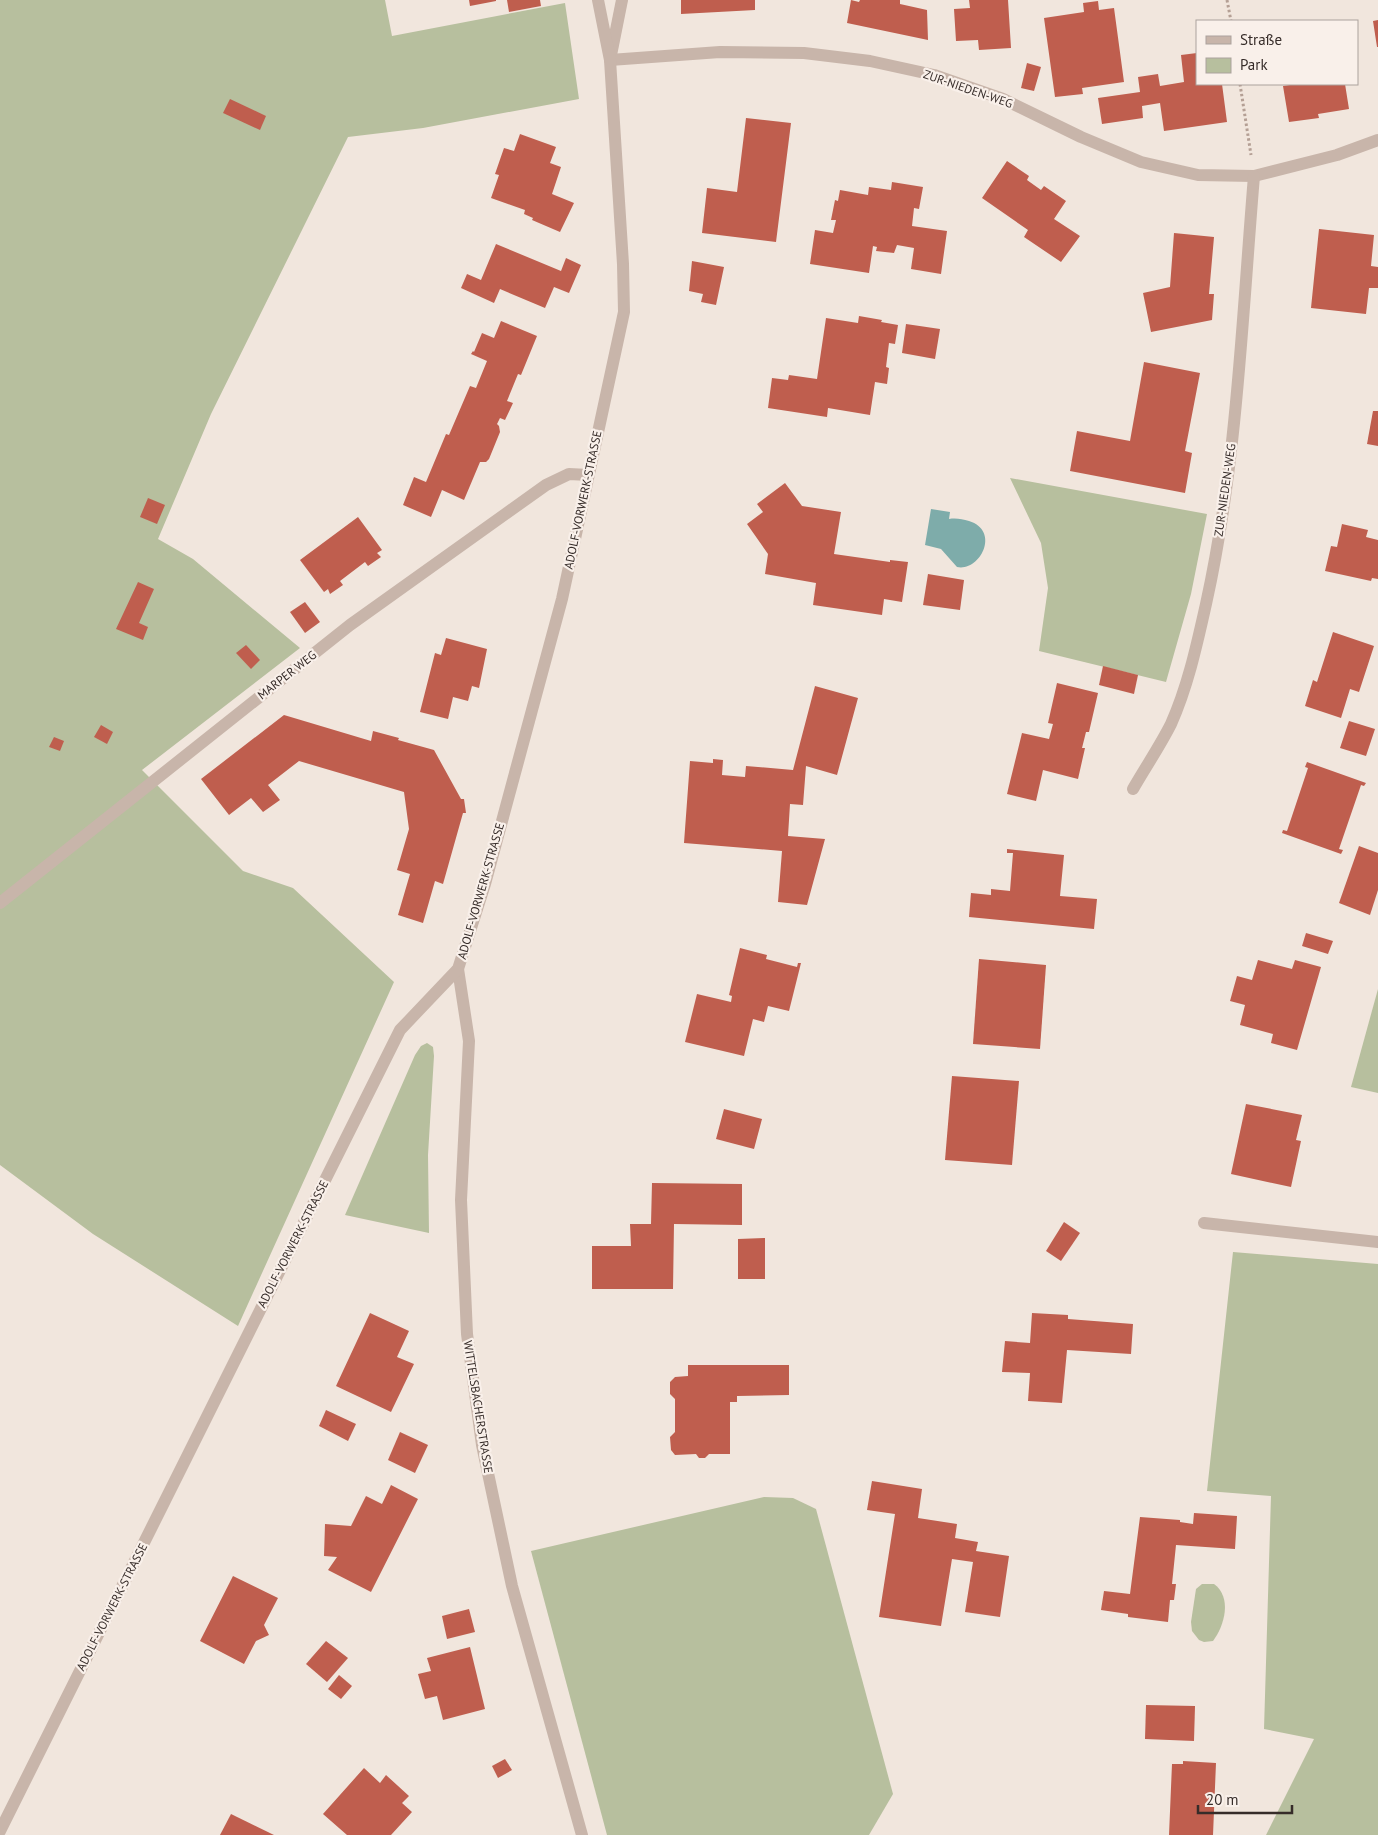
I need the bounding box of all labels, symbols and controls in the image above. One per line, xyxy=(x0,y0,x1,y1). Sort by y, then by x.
legend xyxy=(1196,20,1358,85)
text: Straße xyxy=(1240,30,1282,49)
text: Park xyxy=(1240,55,1268,74)
street label: ZUR-NIEDEN-WEG xyxy=(921,66,1015,111)
street label: ADOLF-VORWERK-STRASSE xyxy=(561,429,605,570)
street label: ZUR-NIEDEN-WEG xyxy=(1211,442,1238,537)
street label: MARPER WEG xyxy=(254,647,319,702)
street label: ADOLF-VORWERK-STRASSE xyxy=(454,821,507,961)
street label: ADOLF-VORWERK-STRASSE xyxy=(254,1178,331,1310)
street label: WITTELSBACHERSTRASSE xyxy=(461,1339,496,1474)
street label: ADOLF-VORWERK-STRASSE xyxy=(73,1541,150,1673)
scale bar xyxy=(1198,1782,1292,1814)
text: 20 m xyxy=(1206,1790,1239,1809)

